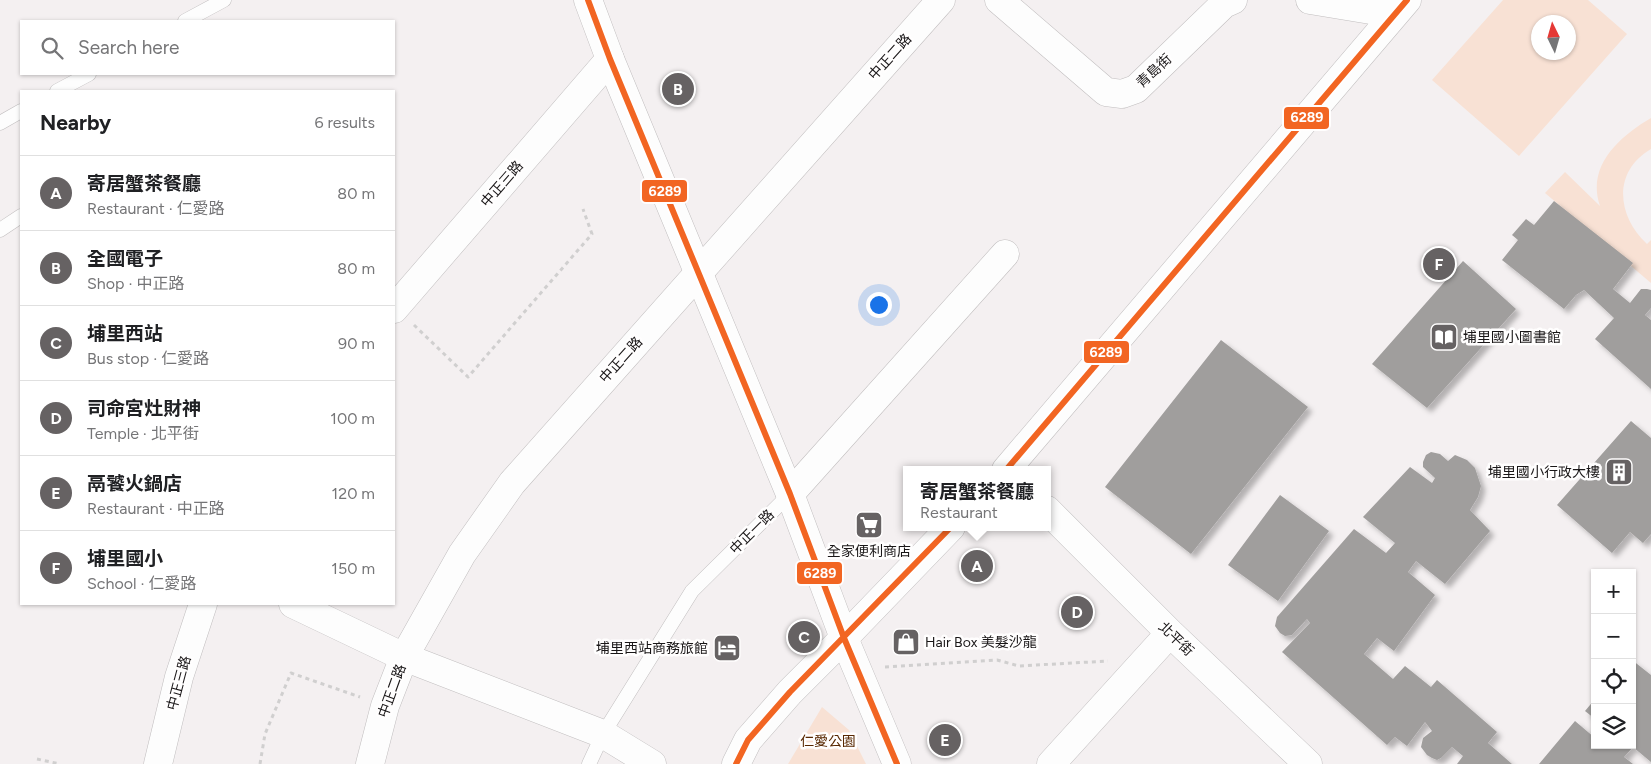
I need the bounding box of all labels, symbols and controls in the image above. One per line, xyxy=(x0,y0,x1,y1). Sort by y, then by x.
north arrow xyxy=(1531,15,1576,60)
search box xyxy=(20,20,395,75)
street label: 中正二路 xyxy=(865,31,915,83)
icon: search xyxy=(38,34,66,62)
text: Search here xyxy=(78,36,180,59)
street label: 青島街 xyxy=(1133,50,1175,92)
pin: B xyxy=(662,70,694,108)
line badge: 6289 xyxy=(1283,106,1330,130)
text: 6289 xyxy=(1291,109,1323,126)
text: Nearby xyxy=(40,110,111,135)
text: 6 results xyxy=(314,113,375,132)
street label: 中正三路 xyxy=(477,157,527,211)
text: 寄居蟹茶餐廳 xyxy=(87,172,201,195)
line badge: 6289 xyxy=(641,179,688,203)
text: 6289 xyxy=(649,183,681,200)
text: A xyxy=(50,184,62,203)
text: 80 m xyxy=(337,184,375,203)
text: Restaurant · 仁愛路 xyxy=(87,199,225,218)
pin: F xyxy=(1423,245,1455,283)
text: 全國電子 xyxy=(87,247,163,270)
text: B xyxy=(51,259,61,278)
text: 80 m xyxy=(337,259,375,278)
text: Shop · 中正路 xyxy=(87,274,184,293)
your location xyxy=(866,292,892,318)
text: 埔里西站 xyxy=(87,322,163,345)
library icon: 埔里國小圖書館 xyxy=(1429,322,1459,352)
place label: 埔里國小圖書館 xyxy=(1463,329,1561,346)
text: C xyxy=(50,334,62,353)
text: 90 m xyxy=(338,334,375,353)
street label: 中正二路 xyxy=(596,334,646,386)
line badge: 6289 xyxy=(1083,340,1130,364)
text: 6289 xyxy=(1090,344,1122,361)
text: Bus stop · 仁愛路 xyxy=(87,349,209,368)
text: 司命宮灶財神 xyxy=(87,397,201,420)
text: D xyxy=(50,409,62,428)
text: 100 m xyxy=(330,409,375,428)
text: Temple · 北平街 xyxy=(87,424,199,443)
building icon: 埔里國小行政大樓 xyxy=(1604,457,1634,487)
place label: 埔里國小行政大樓 xyxy=(1488,464,1600,481)
popup xyxy=(903,466,1051,531)
text: 鬲饕火鍋店 xyxy=(87,472,182,495)
text: 寄居蟹茶餐廳 xyxy=(920,480,1034,503)
text: E xyxy=(51,484,61,503)
text: 120 m xyxy=(332,484,375,503)
text: Restaurant · 中正路 xyxy=(87,499,225,518)
text: Restaurant xyxy=(920,503,998,522)
street label: 中正一路 xyxy=(726,506,778,558)
supermarket icon: 全家便利商店 xyxy=(854,510,884,540)
place label: 全家便利商店 xyxy=(827,543,911,560)
text: 埔里國小 xyxy=(87,547,163,570)
pin: A xyxy=(961,547,993,585)
text: F xyxy=(52,559,60,578)
text: 150 m xyxy=(331,559,375,578)
line badge: 6289 xyxy=(796,561,843,585)
text: 6289 xyxy=(804,565,836,582)
map controls xyxy=(1591,569,1636,749)
button: + xyxy=(1591,569,1636,614)
text: School · 仁愛路 xyxy=(87,574,196,593)
pin: D xyxy=(1061,593,1093,631)
button: − xyxy=(1591,614,1636,659)
pin: C xyxy=(788,618,820,656)
street label: 北平街 xyxy=(1155,618,1197,660)
shop icon: Hair Box 美髮沙龍 xyxy=(891,627,921,657)
hotel icon: 埔里西站商務旅館 xyxy=(712,633,742,663)
place label: Hair Box 美髮沙龍 xyxy=(925,634,1037,651)
place label: 埔里西站商務旅館 xyxy=(596,640,708,657)
street label: 中正三路 xyxy=(164,654,194,712)
button: locate xyxy=(1591,659,1636,704)
street label: 中正二路 xyxy=(374,662,410,720)
button: layers xyxy=(1591,704,1636,749)
pin: E xyxy=(929,721,961,759)
park label: 仁愛公園 xyxy=(800,733,856,750)

